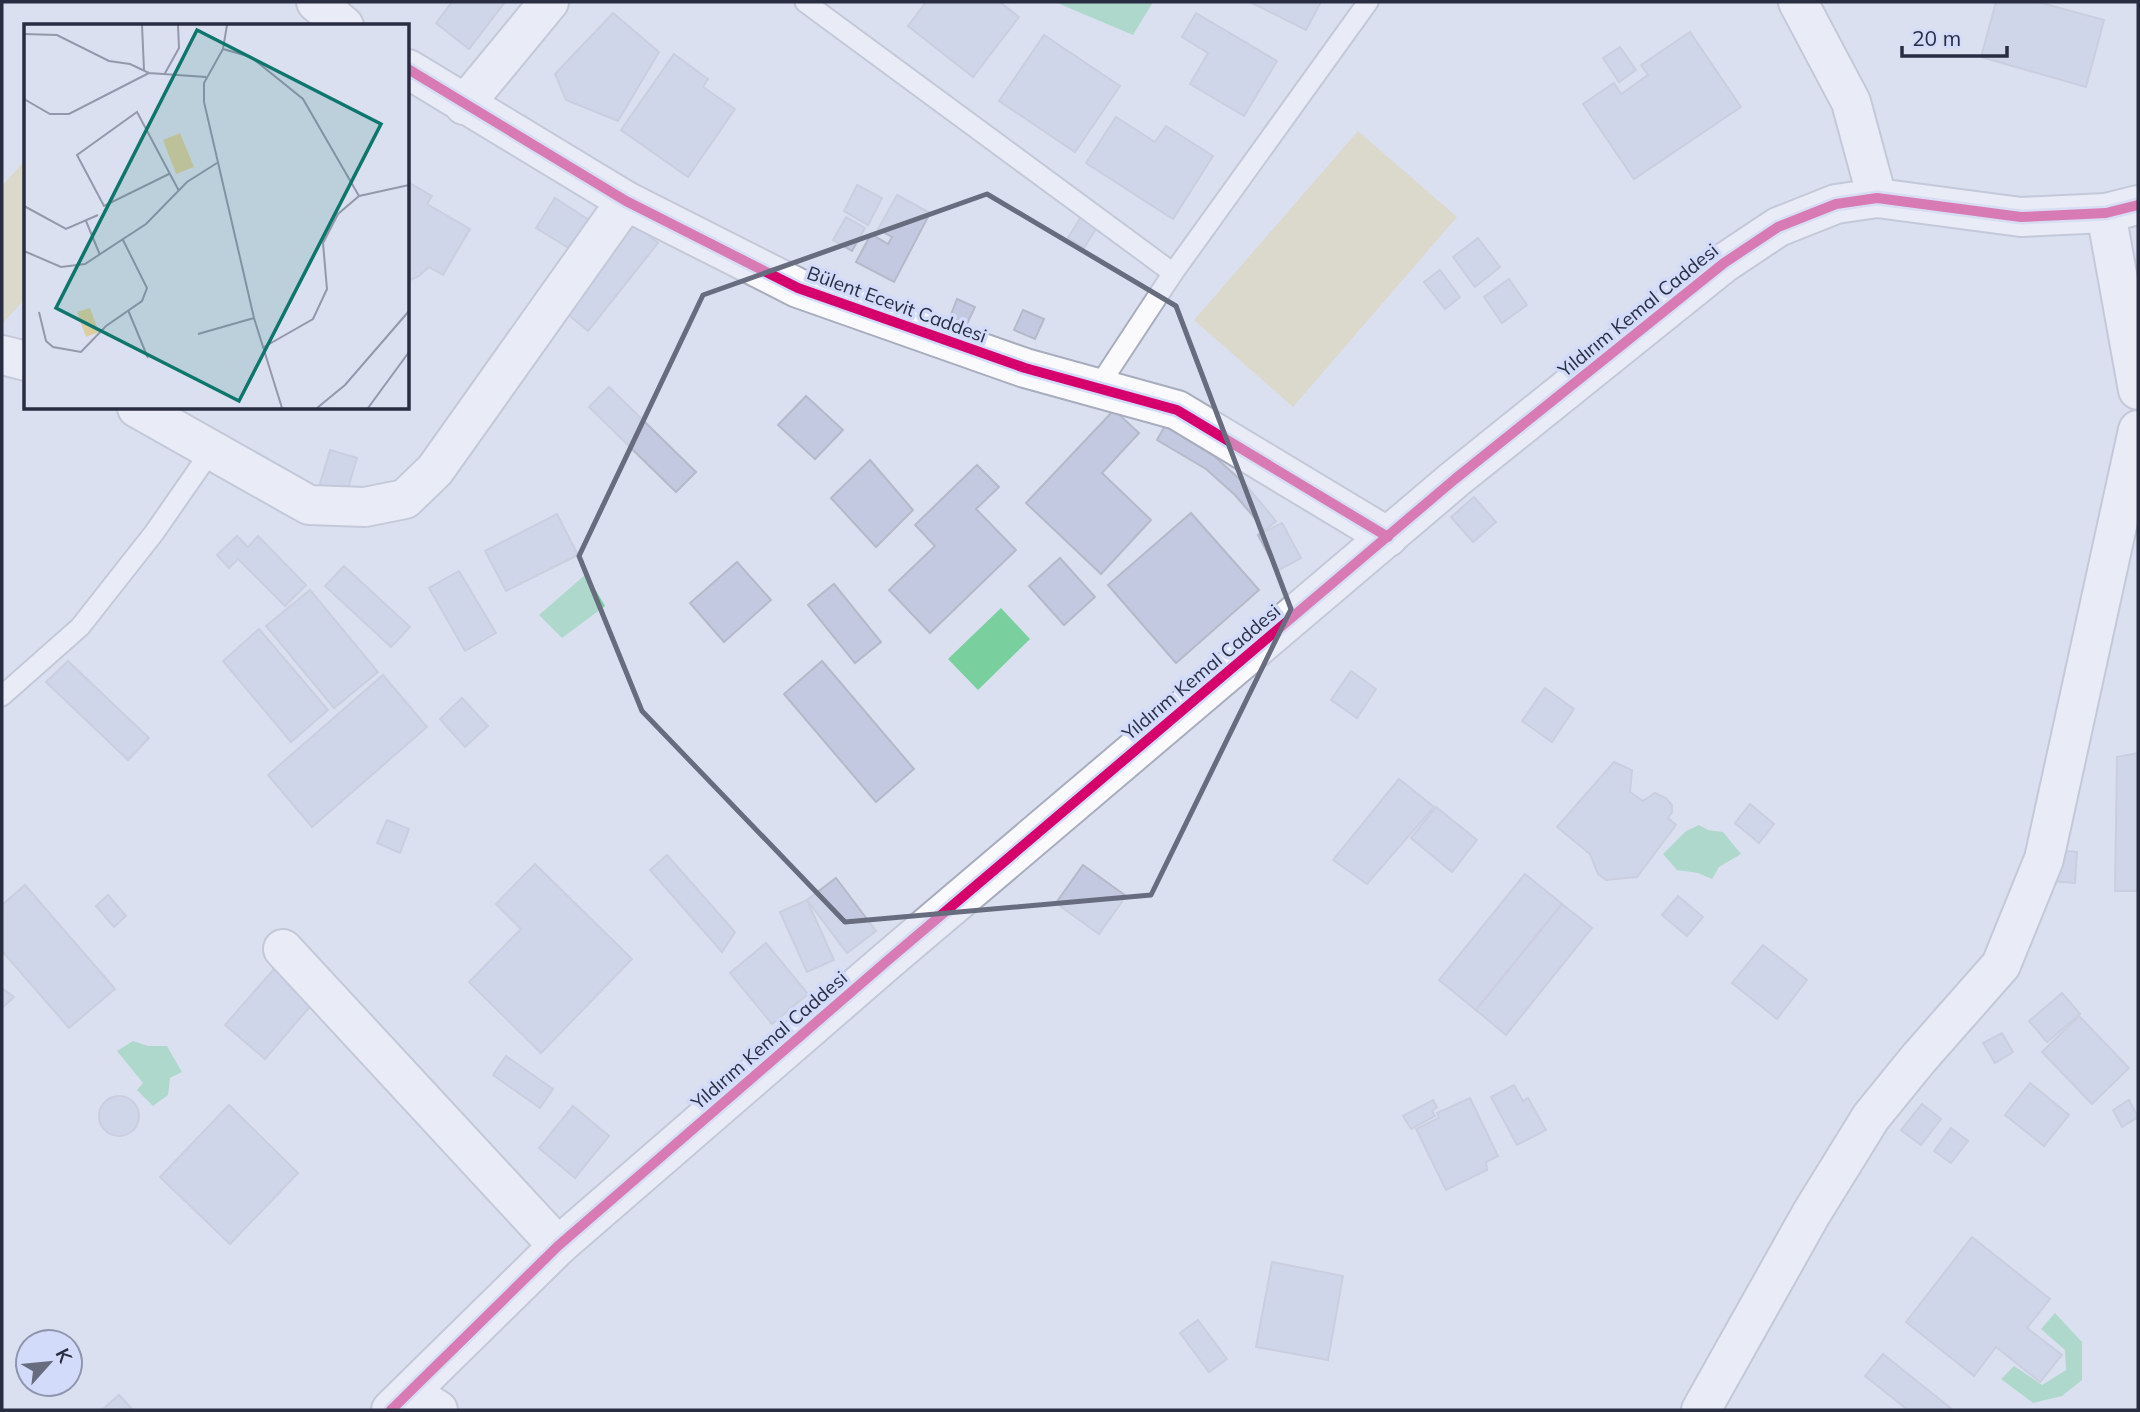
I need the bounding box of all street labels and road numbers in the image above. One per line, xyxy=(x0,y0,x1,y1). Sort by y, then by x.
street label: Yıldırım Kemal Caddesi xyxy=(1552,238,1723,383)
street label: Bülent Ecevit Caddesi xyxy=(804,260,990,348)
street label: Yıldırım Kemal Caddesi xyxy=(1116,599,1285,746)
street label: Yıldırım Kemal Caddesi xyxy=(685,966,852,1115)

